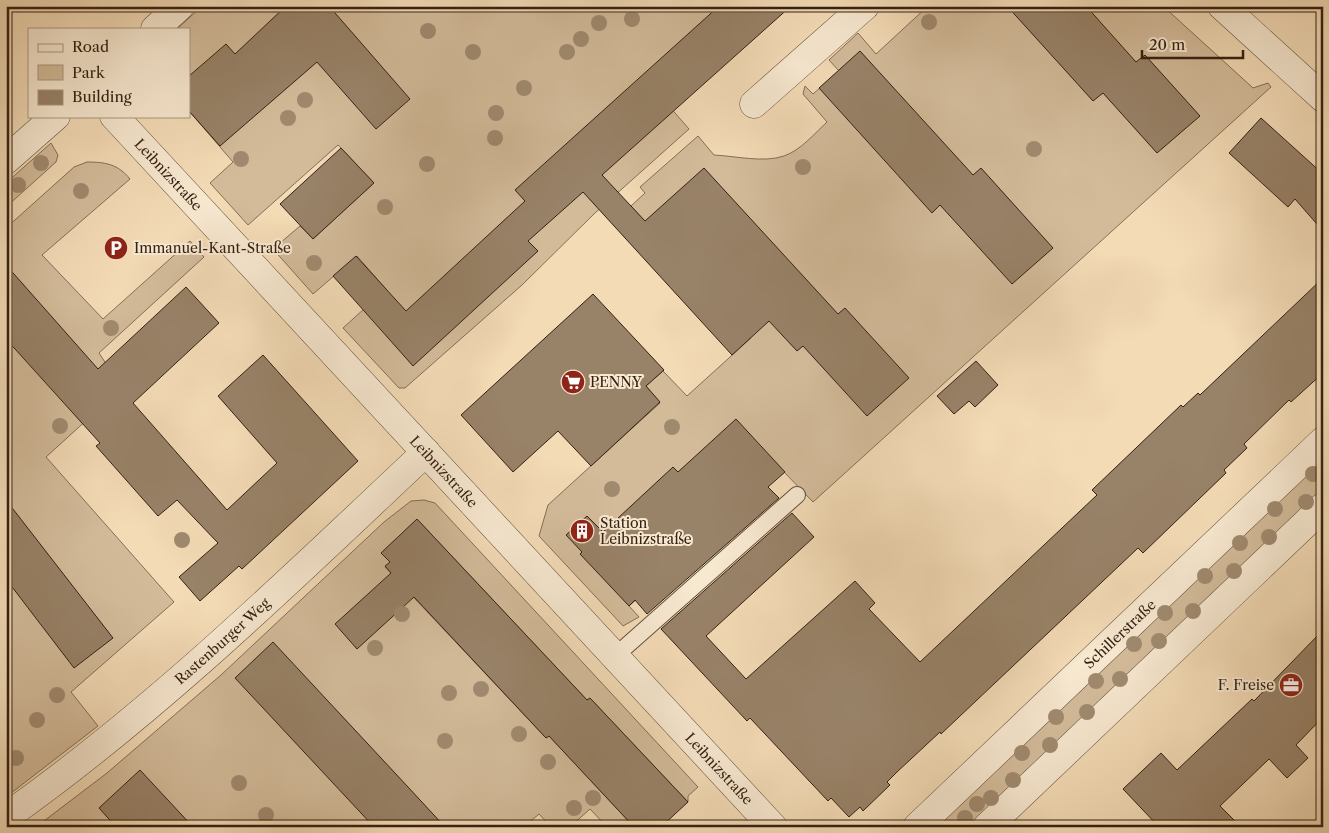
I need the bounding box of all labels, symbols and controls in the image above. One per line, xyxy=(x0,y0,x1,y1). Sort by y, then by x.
legend xyxy=(28,28,190,118)
scale bar xyxy=(1142,28,1243,60)
text: 20 m xyxy=(1149,35,1185,54)
text: Road xyxy=(72,37,109,56)
text: Park xyxy=(72,63,106,82)
text: Building xyxy=(72,87,132,106)
street label: Leibnizstraße xyxy=(131,135,206,215)
parking icon: Immanuel-Kant-Straße xyxy=(103,235,129,261)
place label: Immanuel-Kant-Straße xyxy=(134,239,291,257)
supermarket icon: PENNY xyxy=(560,369,586,395)
place label: PENNY xyxy=(590,373,643,391)
street label: Leibnizstraße xyxy=(406,432,482,512)
place label: Station Leibnizstraße xyxy=(600,514,692,548)
building icon: Station Leibnizstraße xyxy=(569,518,595,544)
street label: Rastenburger Weg xyxy=(171,594,274,688)
street label: Schillerstraße xyxy=(1080,596,1160,673)
office icon: F. Freise xyxy=(1278,672,1304,698)
place label: F. Freise xyxy=(1218,676,1274,694)
street label: Leibnizstraße xyxy=(681,729,757,809)

